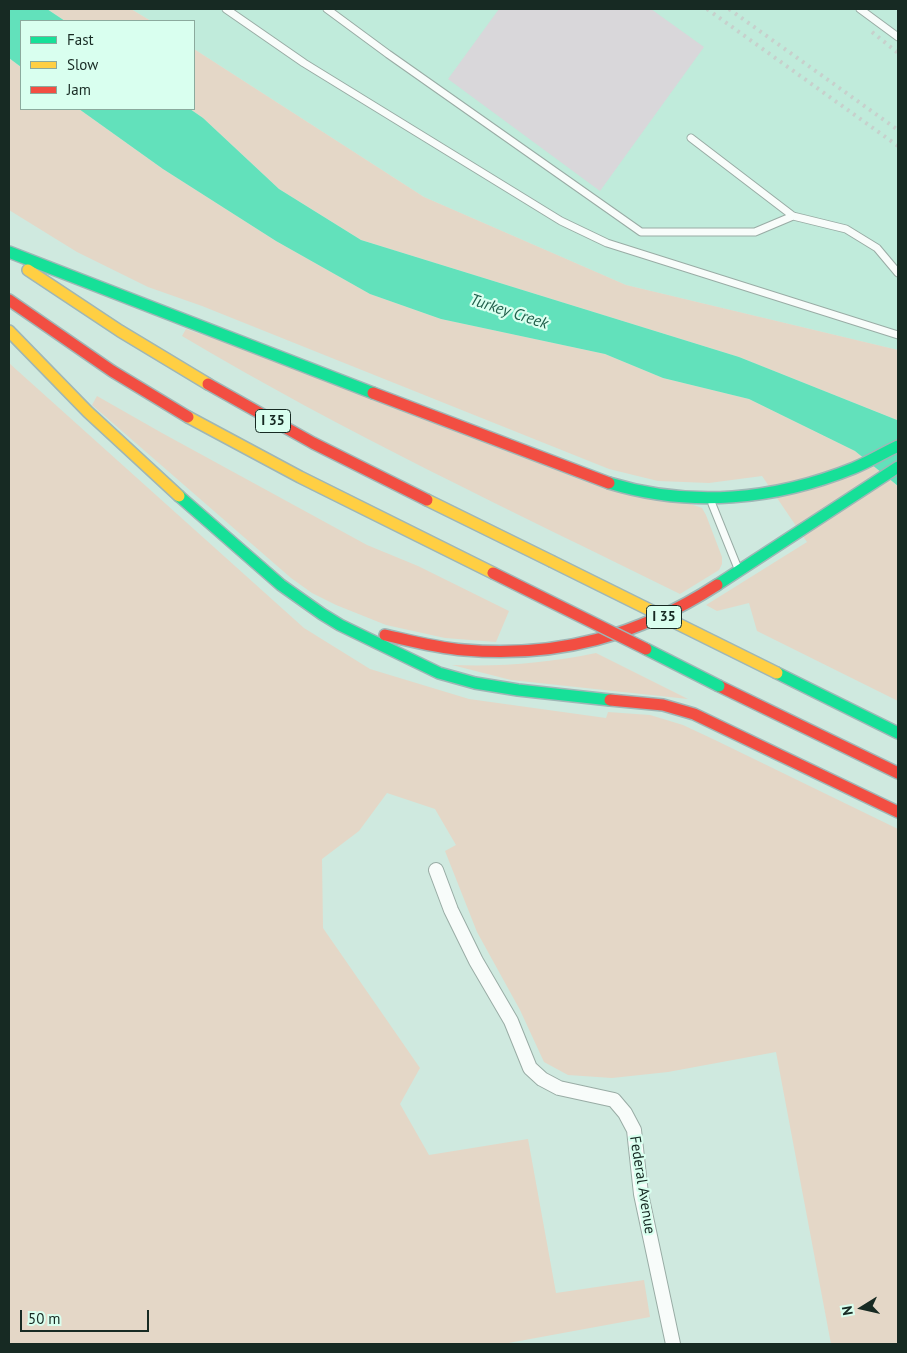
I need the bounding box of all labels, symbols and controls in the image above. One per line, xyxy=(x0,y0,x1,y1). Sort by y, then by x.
legend xyxy=(20,20,195,110)
text: Fast xyxy=(67,30,94,49)
text: Slow xyxy=(67,55,98,74)
text: Jam xyxy=(67,80,91,99)
water label: Turkey Creek xyxy=(467,290,551,334)
road number: I 35 xyxy=(256,410,290,432)
road number: I 35 xyxy=(646,606,682,628)
street label: Federal Avenue xyxy=(625,1135,659,1235)
north arrow xyxy=(837,1283,887,1333)
scale bar xyxy=(22,1300,151,1332)
text: N xyxy=(838,1305,857,1317)
text: 50 m xyxy=(28,1309,61,1328)

